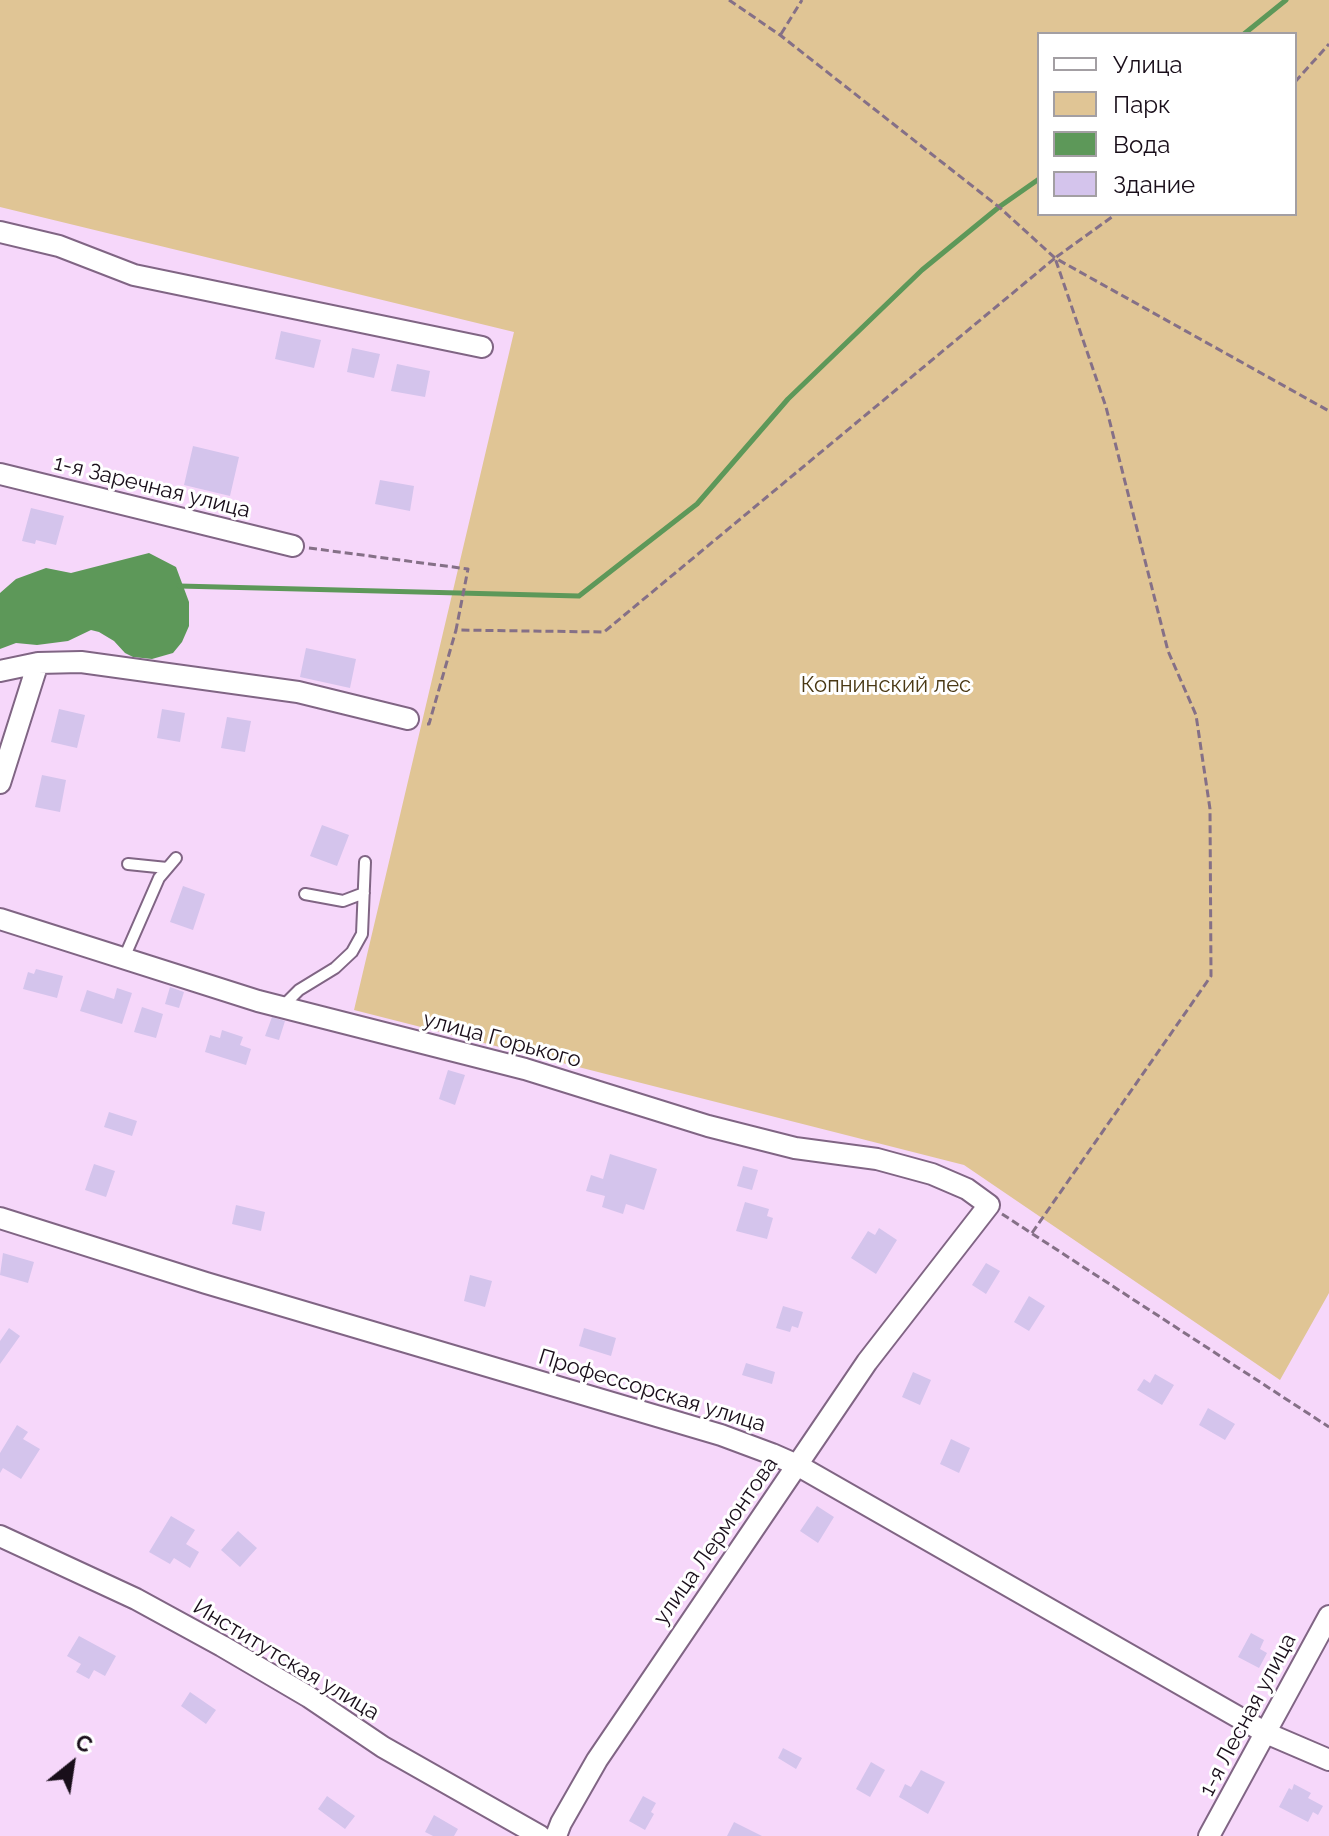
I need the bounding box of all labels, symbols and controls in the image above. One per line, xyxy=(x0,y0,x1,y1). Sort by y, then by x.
legend xyxy=(1037,32,1297,216)
text: Улица xyxy=(1113,50,1183,79)
text: Парк xyxy=(1113,90,1171,119)
text: Вода xyxy=(1113,130,1170,159)
text: Здание xyxy=(1113,170,1195,199)
street label: 1-я Заречная улица xyxy=(51,450,253,524)
park label: Копнинский лес xyxy=(801,672,971,698)
street label: улица Горького xyxy=(420,1006,584,1074)
street label: Профессорская улица xyxy=(535,1344,769,1438)
street label: улица Лермонтова xyxy=(648,1452,784,1630)
street label: Институтская улица xyxy=(188,1594,384,1726)
street label: 1-я Лесная улица xyxy=(1194,1629,1302,1801)
north arrow xyxy=(32,1724,112,1804)
text: С xyxy=(71,1728,97,1758)

